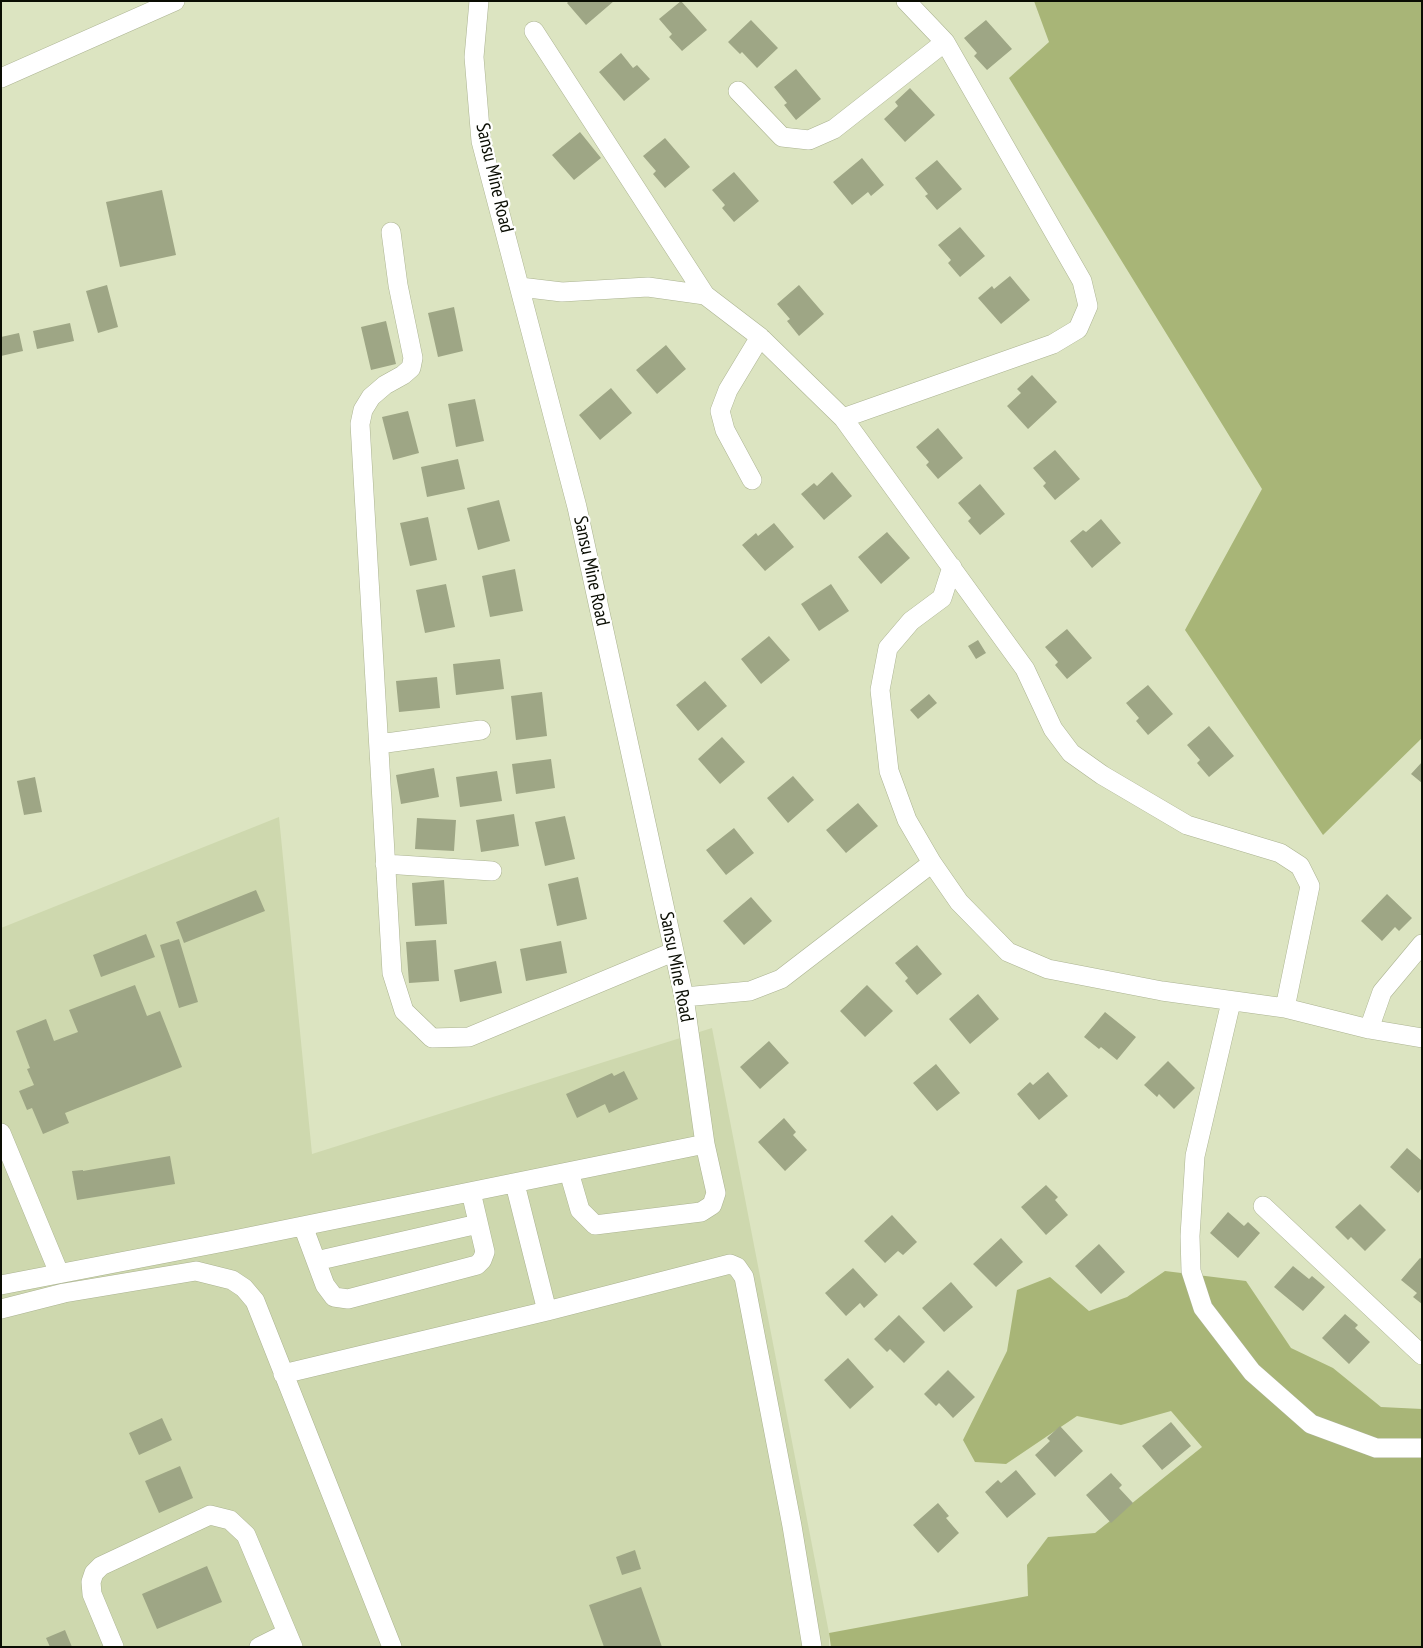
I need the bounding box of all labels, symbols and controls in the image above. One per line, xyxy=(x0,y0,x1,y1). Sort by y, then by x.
street label: Sansu Mine Road xyxy=(470,121,518,235)
street label: Sansu Mine Road xyxy=(568,514,614,628)
street label: Sansu Mine Road xyxy=(654,910,698,1024)

